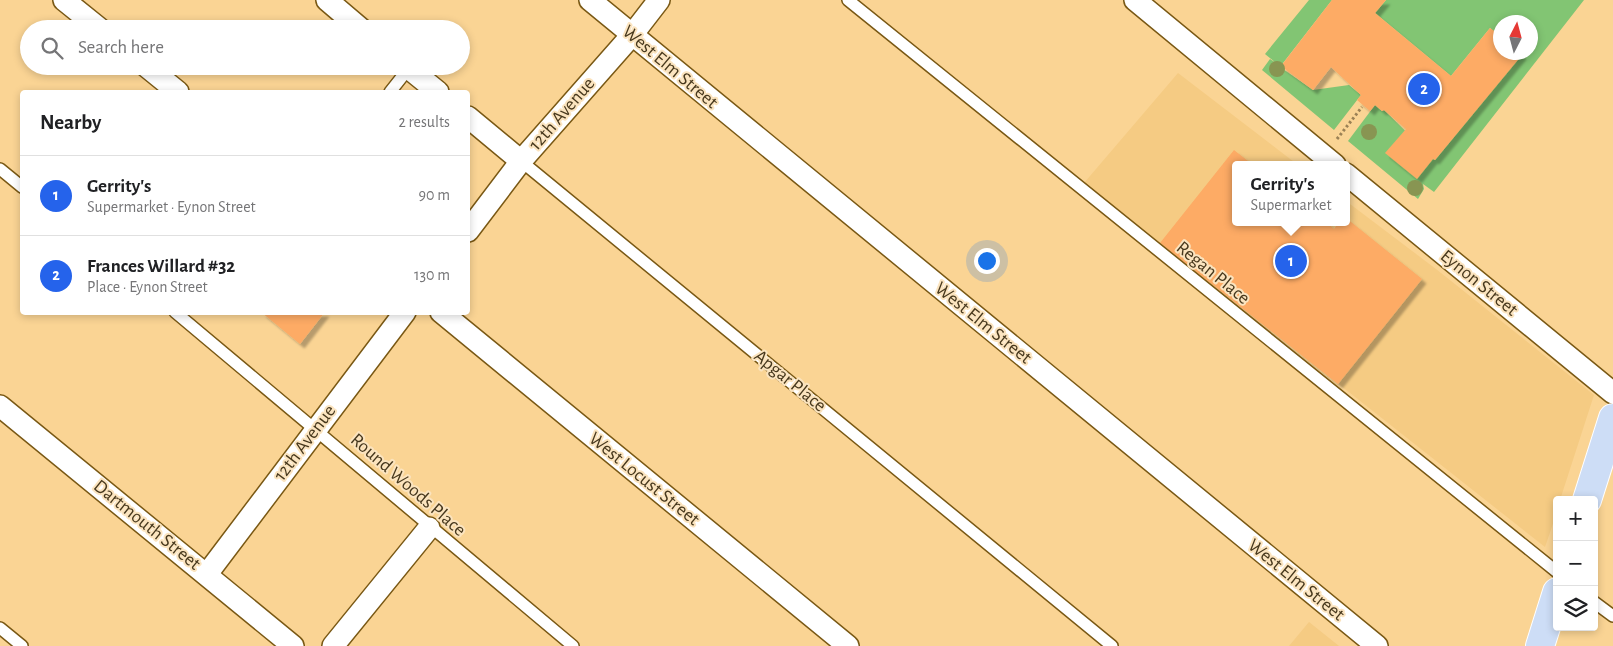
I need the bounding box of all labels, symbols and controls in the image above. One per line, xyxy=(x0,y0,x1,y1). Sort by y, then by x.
north arrow xyxy=(1493,15,1538,60)
search box xyxy=(20,20,470,75)
street label: West Elm Street xyxy=(619,22,721,112)
icon: search xyxy=(38,34,66,62)
text: Search here xyxy=(78,38,164,57)
pin: 2 xyxy=(1408,70,1440,108)
street label: 12th Avenue xyxy=(525,74,599,154)
text: Nearby xyxy=(40,112,101,133)
text: 2 results xyxy=(398,114,450,130)
popup xyxy=(1232,161,1350,226)
text: Gerrity's xyxy=(1250,175,1315,194)
text: Gerrity's xyxy=(87,177,151,196)
text: 1 xyxy=(53,187,59,203)
text: 90 m xyxy=(419,187,450,203)
text: Supermarket xyxy=(1250,197,1332,213)
text: Supermarket · Eynon Street xyxy=(87,199,256,215)
street label: Regan Place xyxy=(1173,238,1253,308)
pin: 1 xyxy=(1275,242,1307,280)
street label: Eynon Street xyxy=(1437,246,1521,320)
your location xyxy=(974,248,1000,274)
text: Frances Willard #32 xyxy=(87,257,235,276)
text: 2 xyxy=(52,267,60,283)
text: 130 m xyxy=(414,267,450,283)
street label: West Elm Street xyxy=(931,278,1035,368)
text: Place · Eynon Street xyxy=(87,279,208,295)
street label: Apgar Place xyxy=(750,346,830,416)
street label: 12th Avenue xyxy=(270,401,340,485)
street label: West Locust Street xyxy=(585,429,703,529)
street label: Round Woods Place xyxy=(347,430,469,540)
street label: Dartmouth Street xyxy=(90,476,204,574)
map controls xyxy=(1553,496,1598,631)
button: + xyxy=(1553,496,1598,541)
street label: West Elm Street xyxy=(1244,535,1348,625)
button: − xyxy=(1553,541,1598,586)
button: layers xyxy=(1553,586,1598,631)

